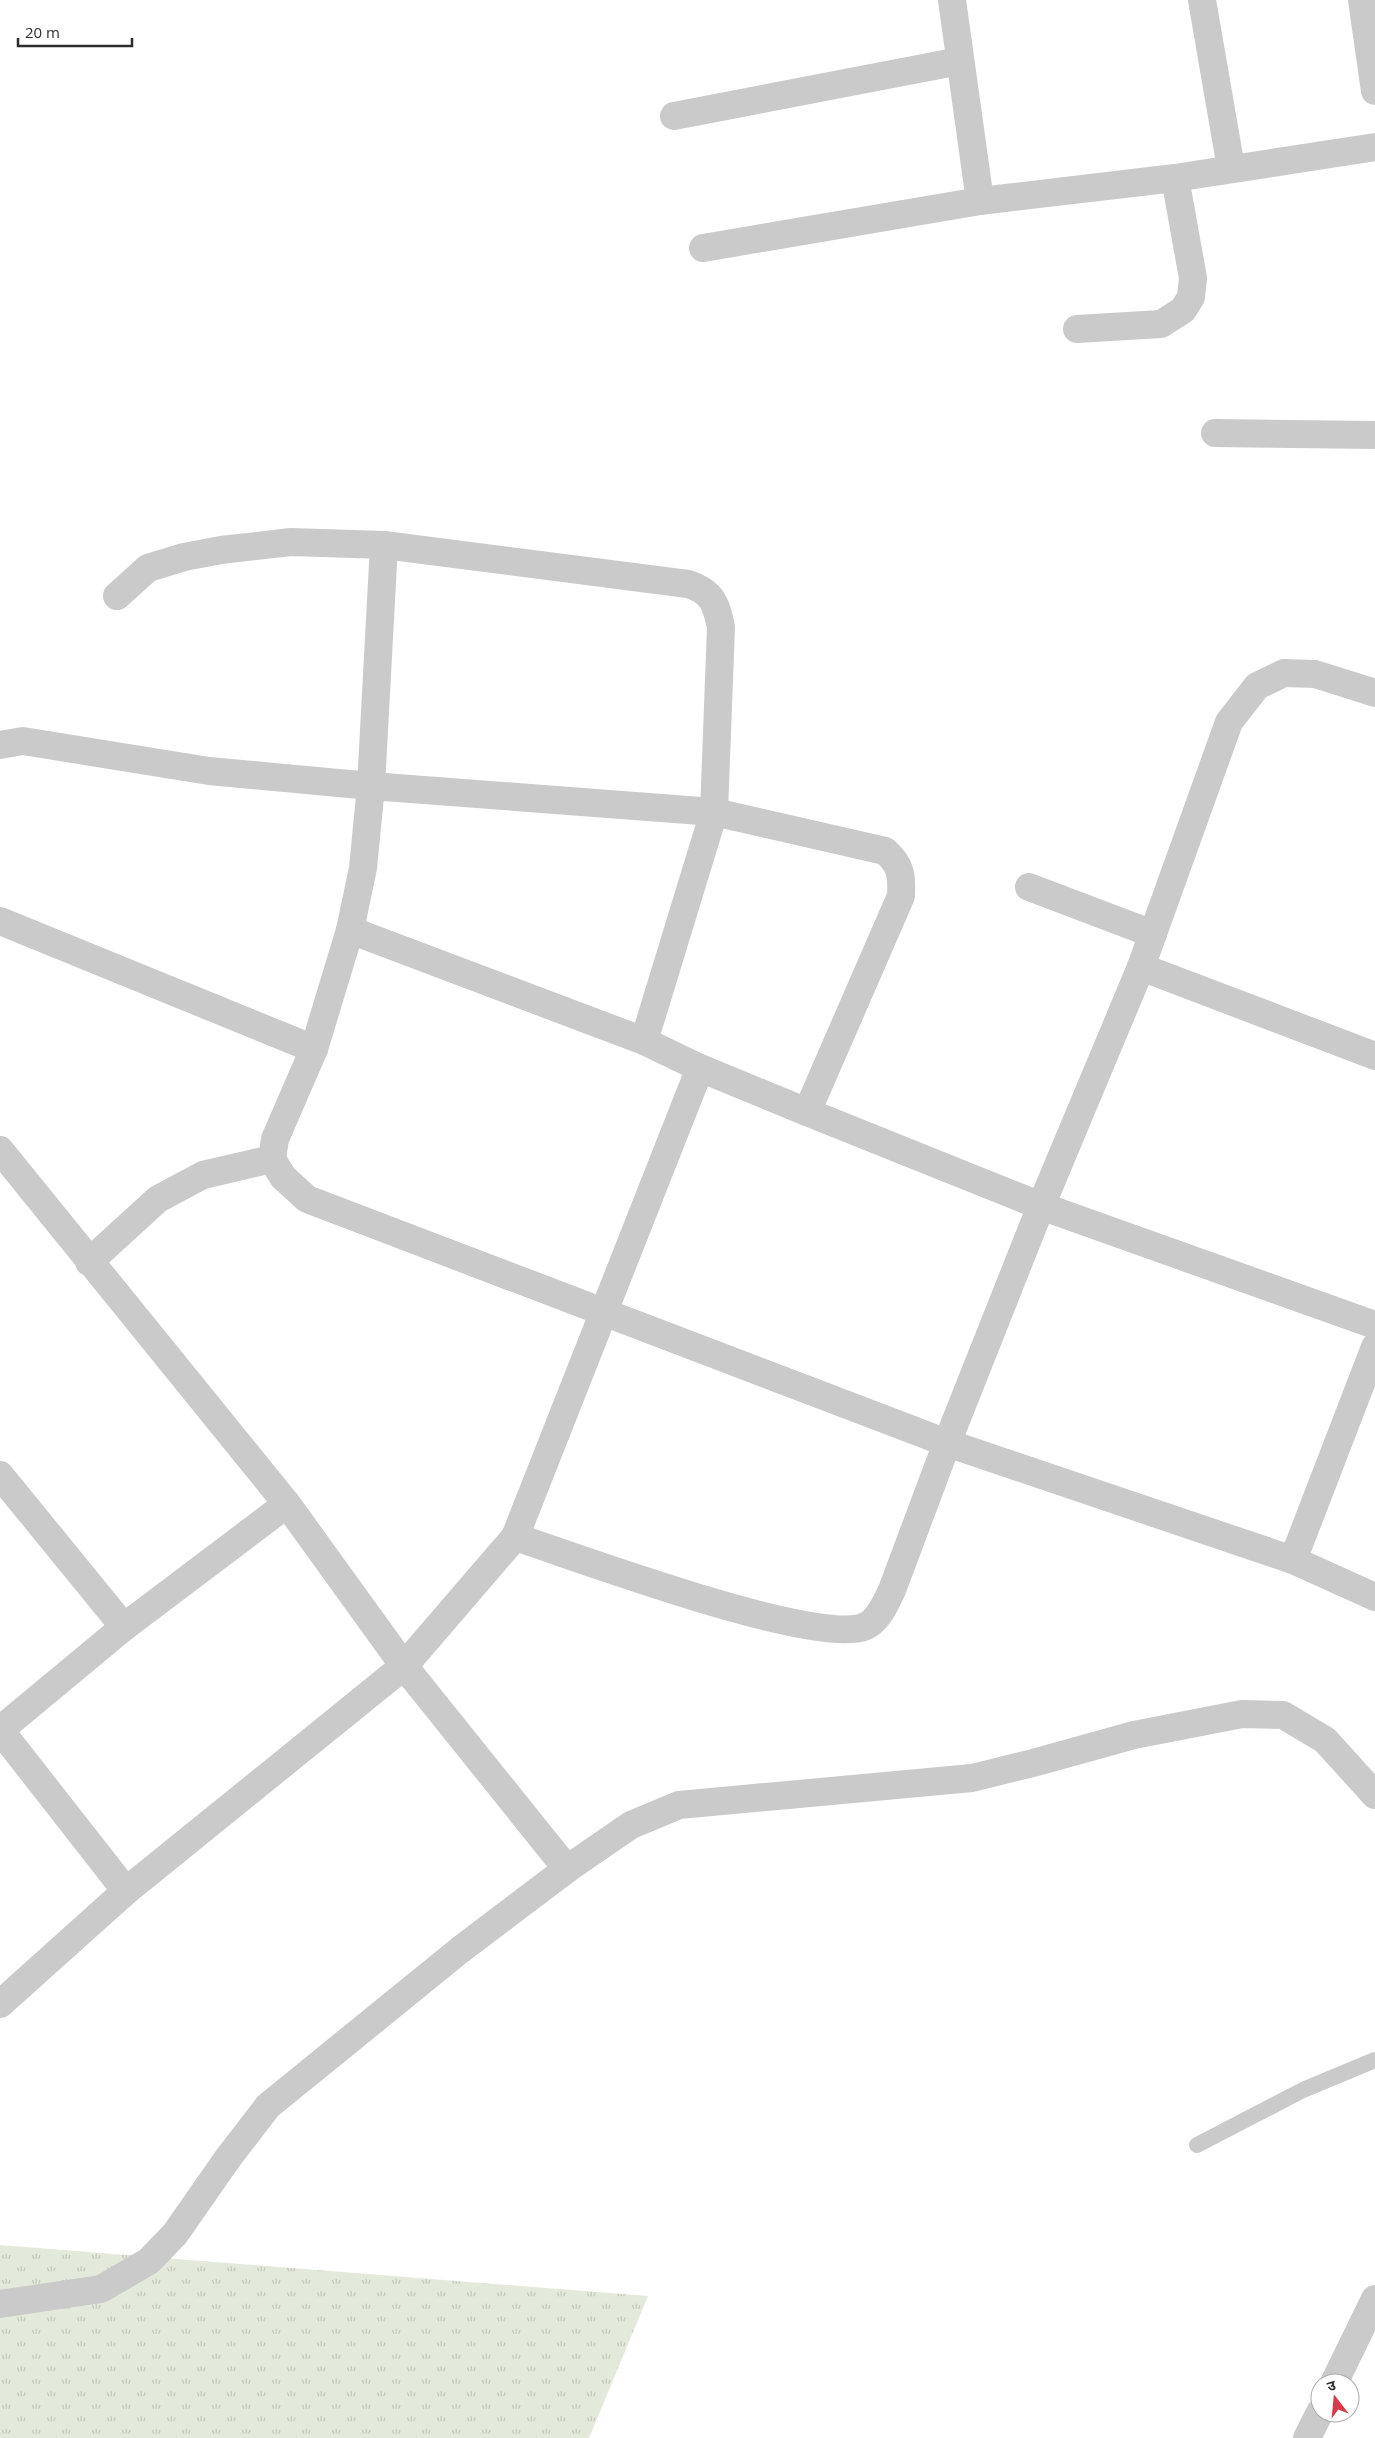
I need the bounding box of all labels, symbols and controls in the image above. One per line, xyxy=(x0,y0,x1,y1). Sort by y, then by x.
scale bar xyxy=(18,15,131,47)
text: 20 m xyxy=(25,22,60,42)
north arrow xyxy=(1310,2373,1360,2423)
text: उ xyxy=(1325,2375,1339,2395)

